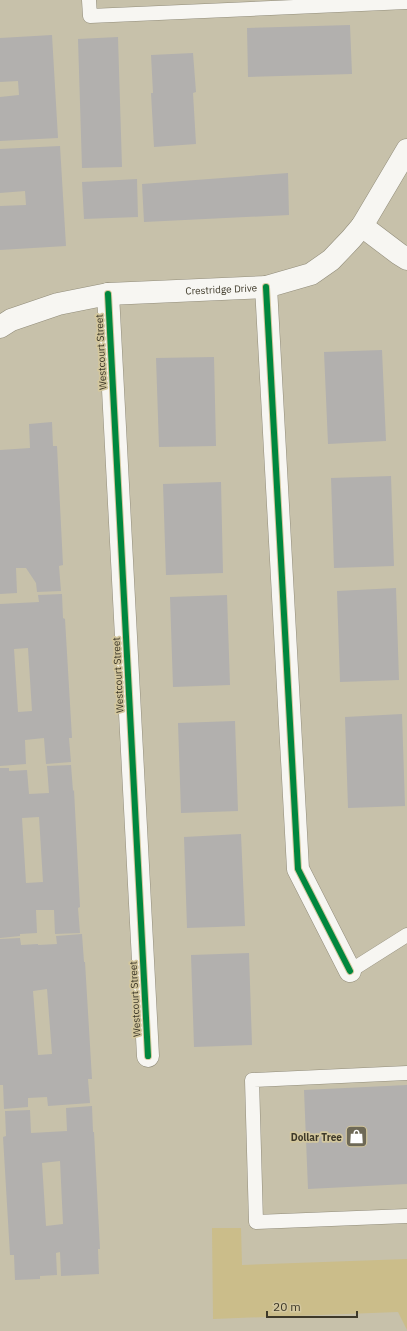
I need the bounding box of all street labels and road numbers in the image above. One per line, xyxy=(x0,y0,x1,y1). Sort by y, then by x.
street label: Crestridge Drive xyxy=(185,281,258,297)
street label: Westcourt Street xyxy=(93,313,109,390)
street label: Westcourt Street xyxy=(110,636,126,713)
street label: Westcourt Street xyxy=(127,960,143,1037)

